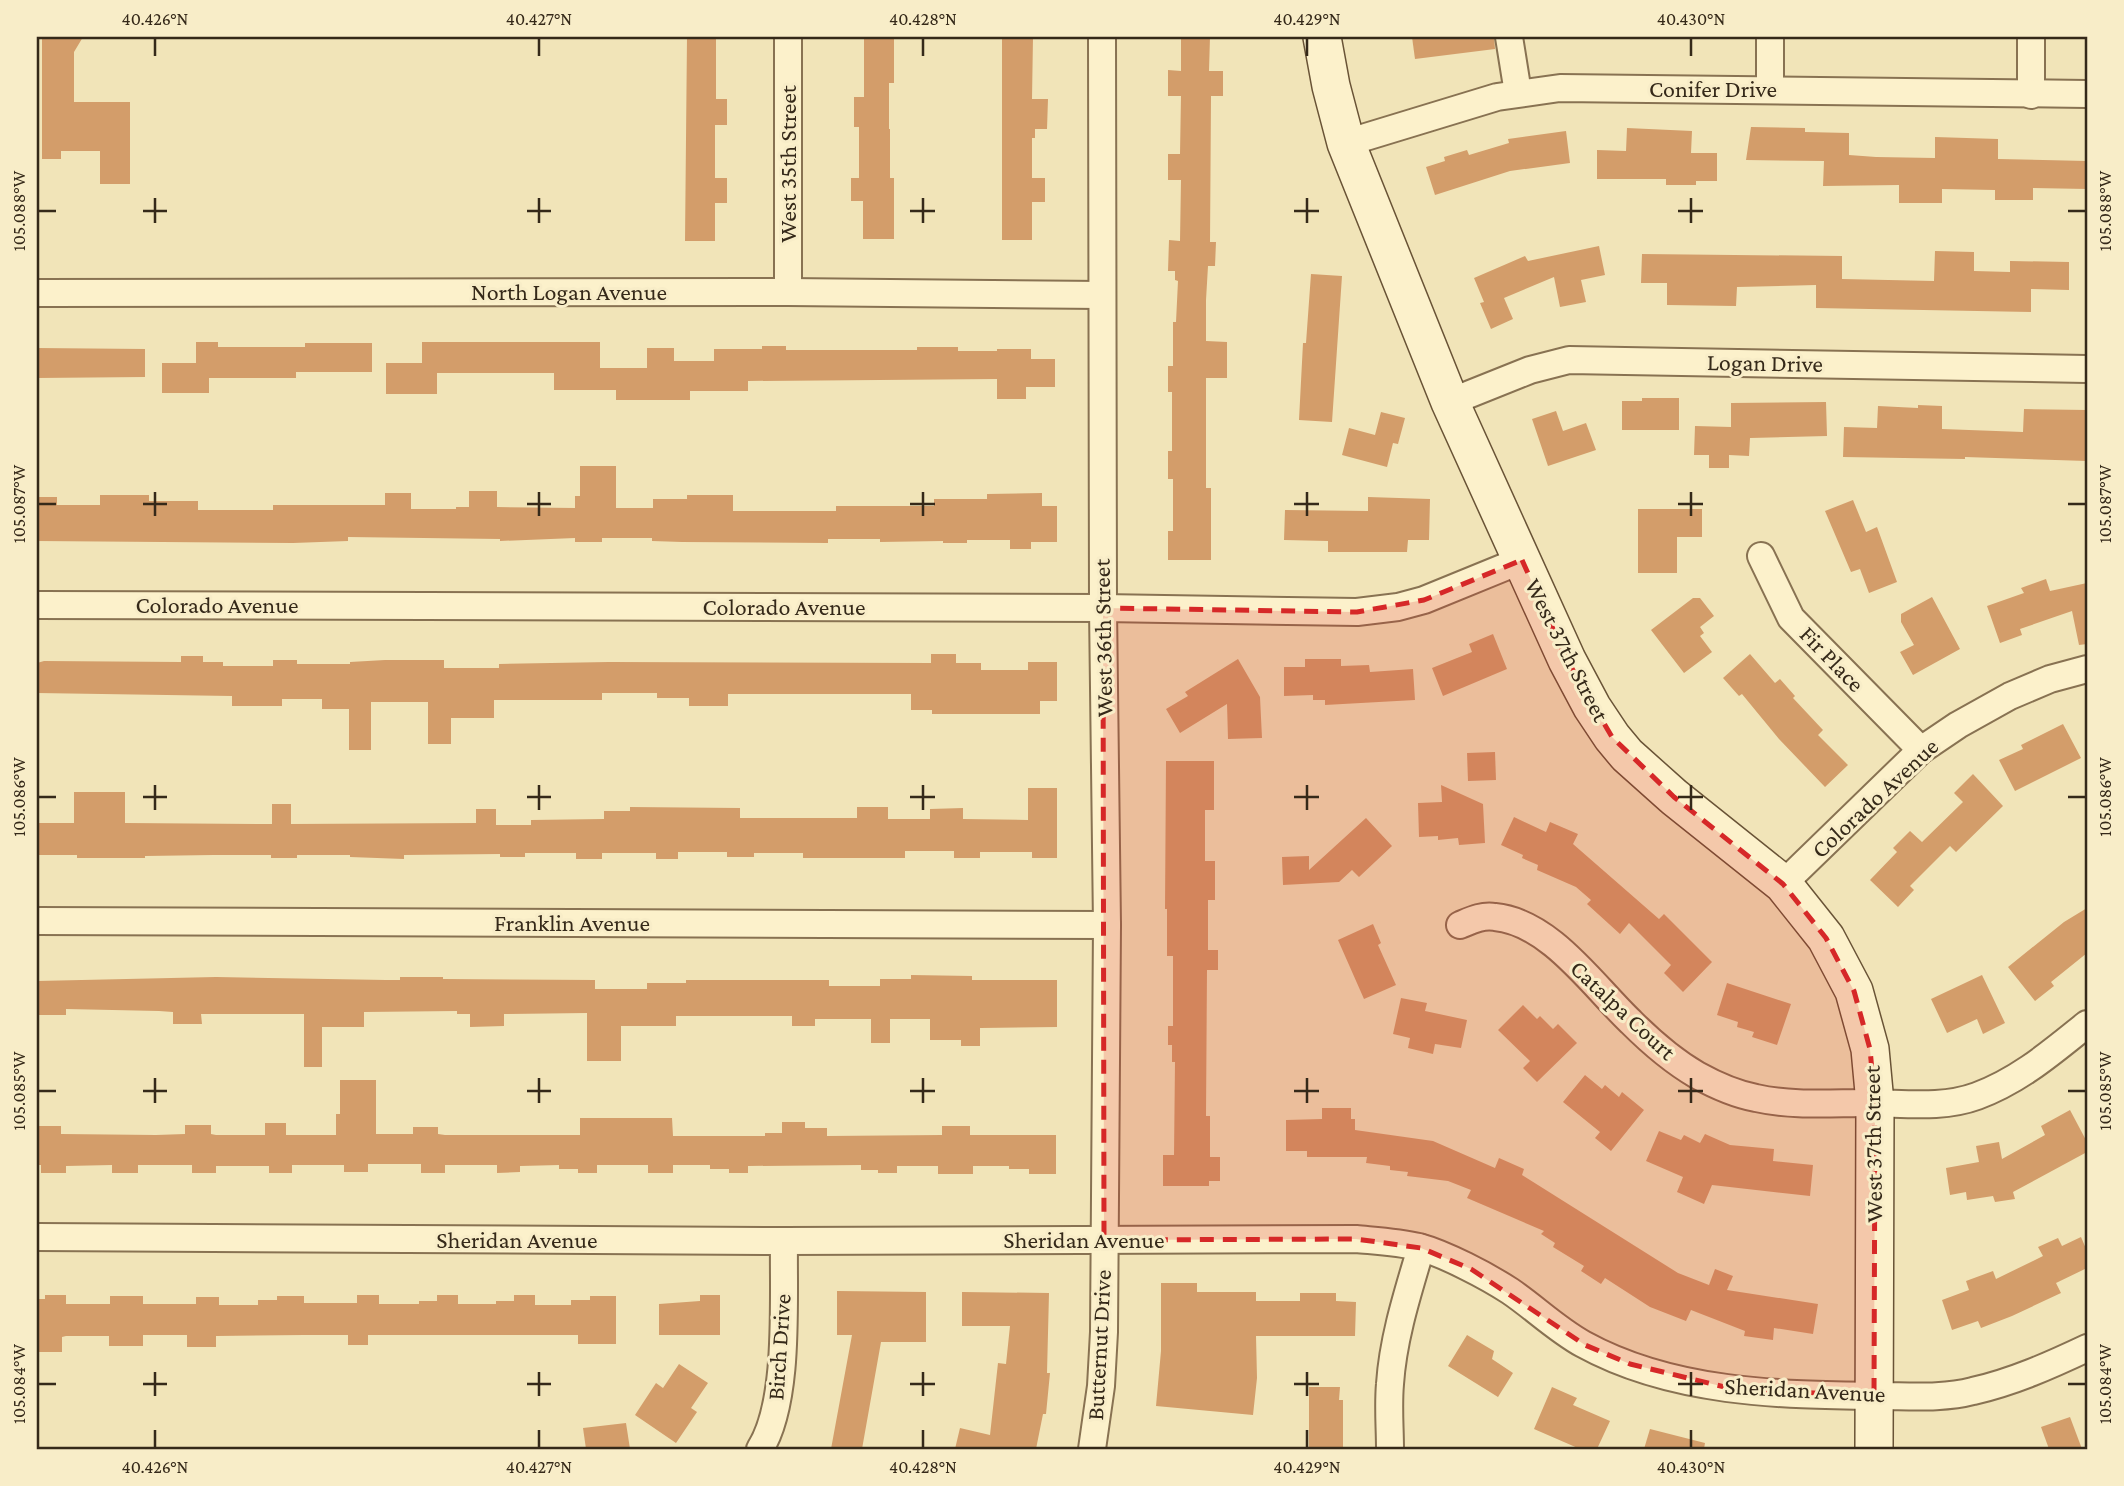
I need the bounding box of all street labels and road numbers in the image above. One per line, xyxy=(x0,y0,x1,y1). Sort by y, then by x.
street label: Conifer Drive xyxy=(1649,75,1777,102)
street label: West 35th Street xyxy=(774,84,801,243)
street label: North Logan Avenue xyxy=(471,278,667,305)
street label: Logan Drive xyxy=(1707,348,1823,377)
street label: West 36th Street xyxy=(1088,558,1117,717)
street label: West 37th Street xyxy=(1520,574,1616,727)
street label: Colorado Avenue xyxy=(135,591,299,618)
street label: Colorado Avenue xyxy=(702,593,866,620)
street label: Fir Place xyxy=(1795,620,1870,697)
street label: Colorado Avenue xyxy=(1806,732,1943,863)
street label: Franklin Avenue xyxy=(494,909,650,936)
street label: Catalpa Court xyxy=(1565,954,1682,1066)
street label: West 37th Street xyxy=(1858,1064,1887,1223)
street label: Sheridan Avenue xyxy=(436,1226,598,1253)
street label: Sheridan Avenue xyxy=(1003,1226,1165,1253)
street label: Butternut Drive xyxy=(1081,1269,1116,1421)
street label: Birch Drive xyxy=(761,1293,796,1401)
street label: Sheridan Avenue xyxy=(1724,1372,1886,1407)

